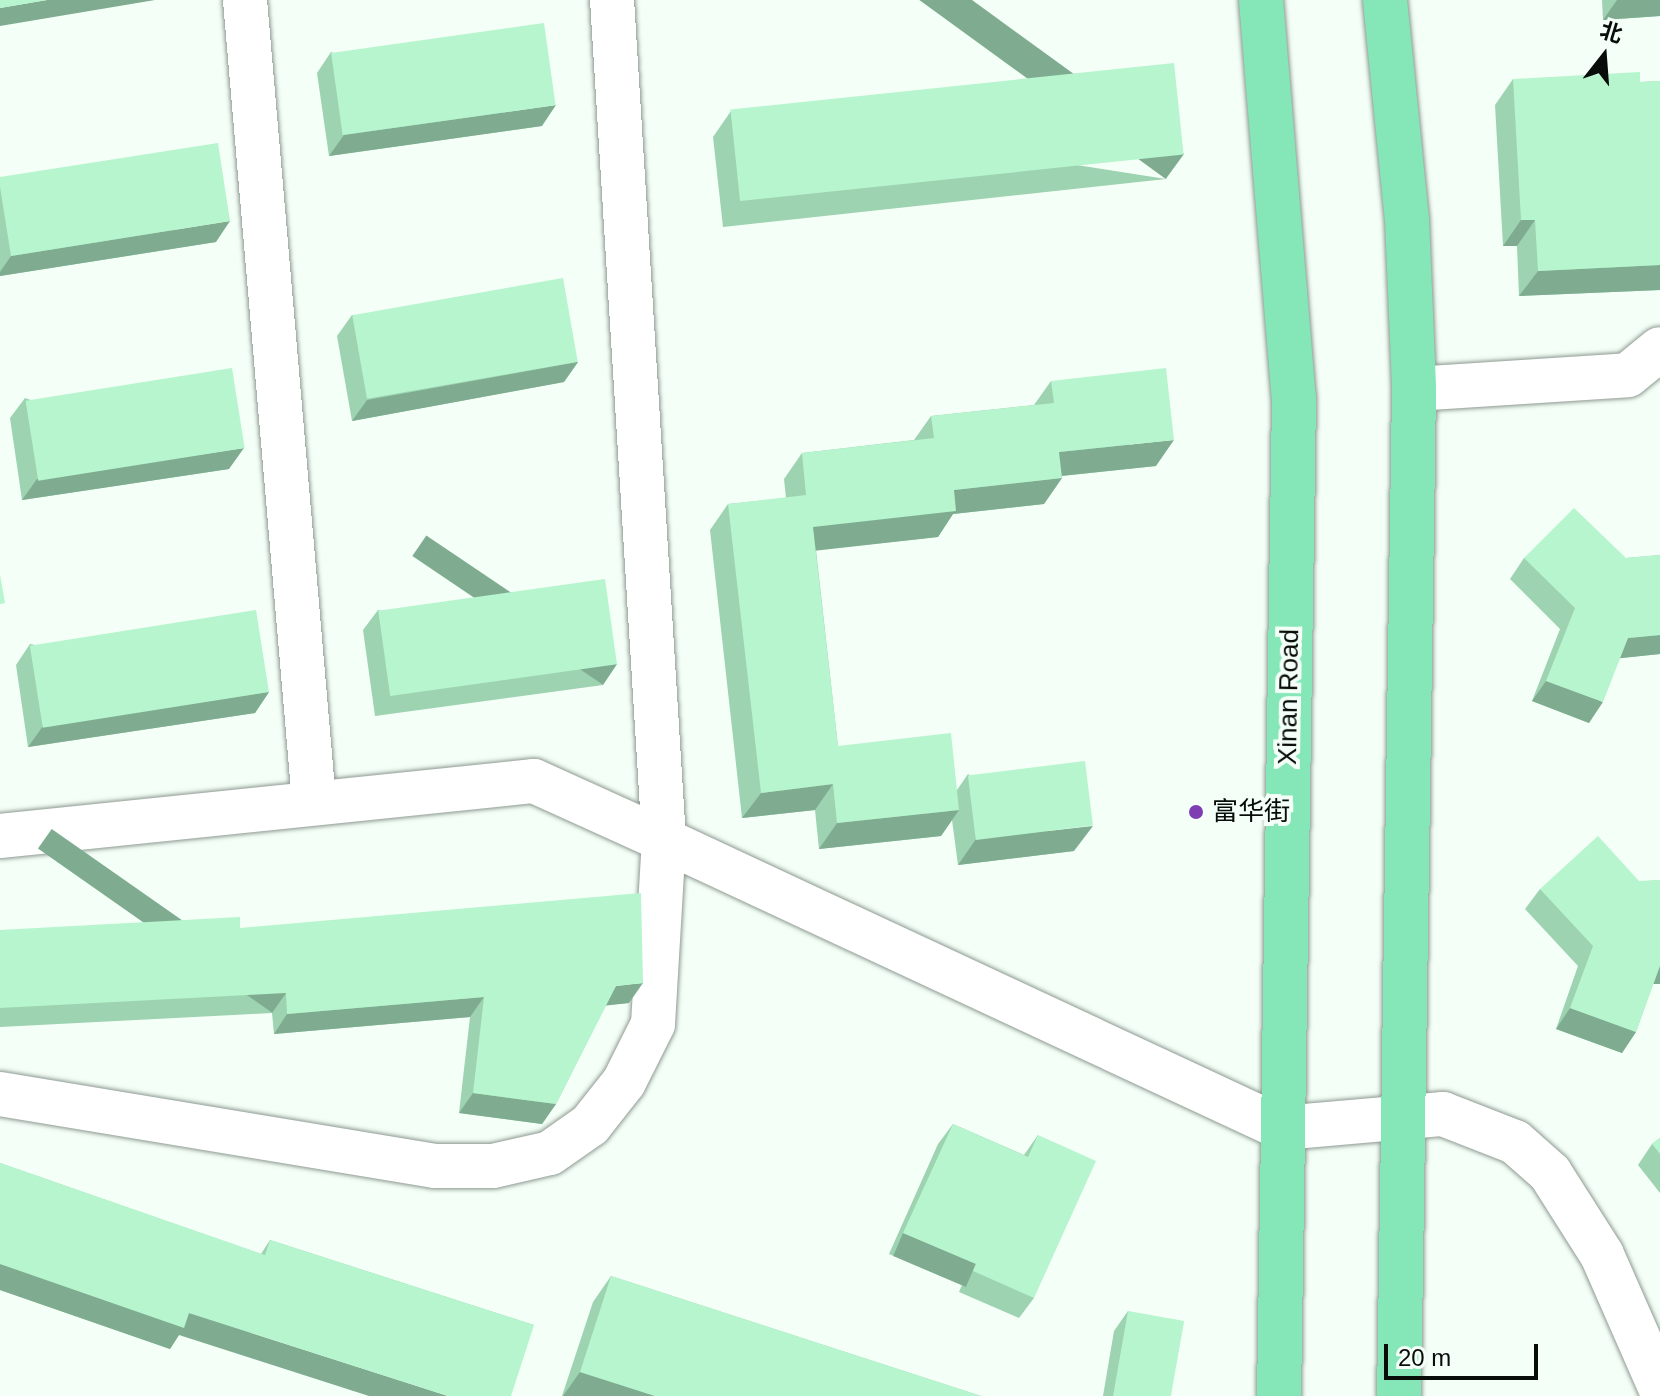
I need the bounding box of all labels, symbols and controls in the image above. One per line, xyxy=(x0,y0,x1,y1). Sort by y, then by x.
north arrow xyxy=(1564,16,1644,96)
text: 北 xyxy=(1597,17,1625,48)
street label: Xinan Road xyxy=(1272,629,1306,765)
place label: 富华街 xyxy=(1212,796,1290,828)
marker: 富华街 xyxy=(1187,803,1205,821)
scale bar xyxy=(1388,1328,1542,1378)
text: 20 m xyxy=(1398,1344,1451,1371)

